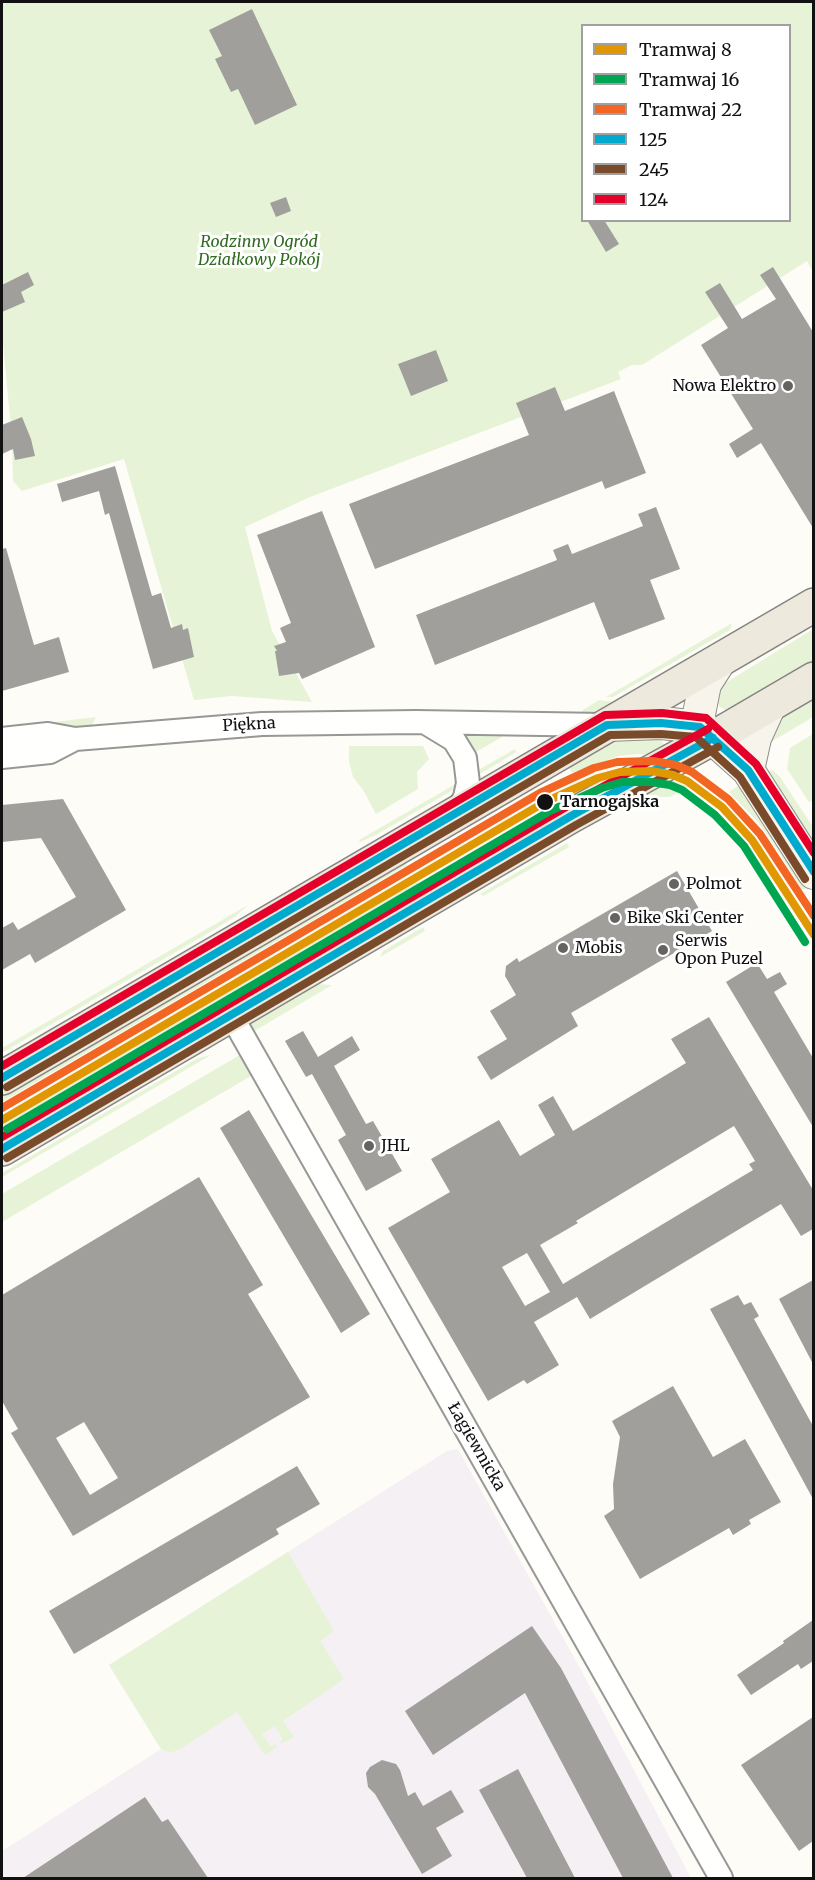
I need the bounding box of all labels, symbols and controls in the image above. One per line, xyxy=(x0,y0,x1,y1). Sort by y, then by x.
legend xyxy=(581,24,791,222)
text: Tramwaj 8 xyxy=(639,38,732,61)
text: Tramwaj 16 xyxy=(639,68,739,91)
text: Tramwaj 22 xyxy=(639,98,742,121)
text: 125 xyxy=(639,128,667,151)
text: 245 xyxy=(639,158,669,181)
text: 124 xyxy=(639,188,668,211)
park label: Rodzinny Ogród Działkowy Pokój xyxy=(198,232,320,270)
place label: Nowa Elektro xyxy=(672,376,776,396)
marker: Nowa Elektro xyxy=(781,379,795,393)
street label: Piękna xyxy=(222,714,276,736)
marker: Tarnogajska xyxy=(535,792,555,812)
place label: Tarnogajska xyxy=(560,792,659,812)
place label: Polmot xyxy=(686,874,742,894)
marker: Polmot xyxy=(667,877,681,891)
place label: Bike Ski Center xyxy=(627,908,744,928)
marker: Bike Ski Center xyxy=(608,911,622,925)
place label: Serwis Opon Puzel xyxy=(675,931,763,969)
place label: Mobis xyxy=(575,938,623,958)
marker: Mobis xyxy=(556,941,570,955)
marker: Serwis Opon Puzel xyxy=(656,943,670,957)
place label: JHL xyxy=(381,1136,410,1156)
marker: JHL xyxy=(362,1139,376,1153)
street label: Łagiewnicka xyxy=(443,1400,509,1494)

